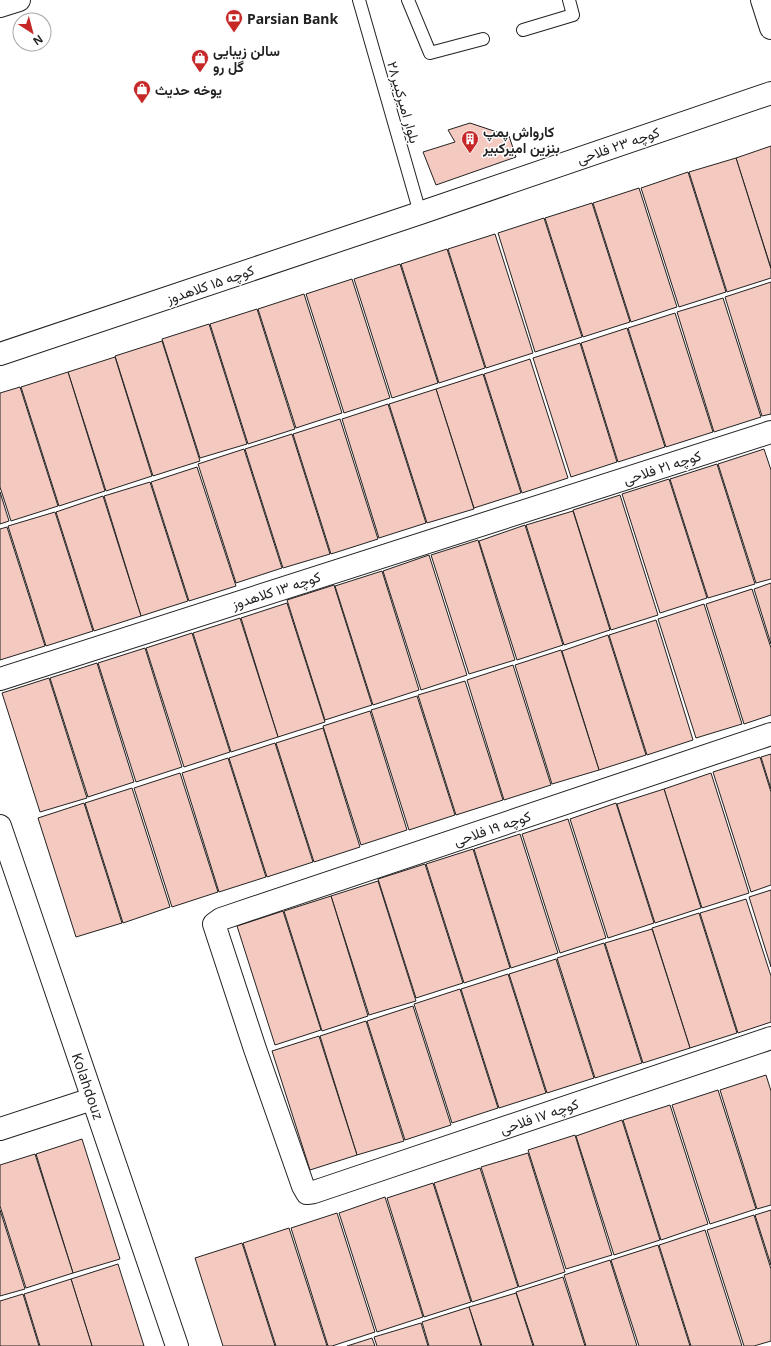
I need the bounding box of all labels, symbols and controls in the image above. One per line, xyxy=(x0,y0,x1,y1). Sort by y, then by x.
bank icon: Parsian Bank xyxy=(224,8,244,33)
place label: Parsian Bank xyxy=(247,9,338,28)
north arrow xyxy=(12,12,52,52)
text: N xyxy=(30,32,46,49)
place label: سالن زیبایی گل رو xyxy=(213,41,280,76)
shop icon: سالن زیبایی گل رو xyxy=(190,48,210,73)
street label: ۲۸بلوار امیرکبیر xyxy=(383,59,425,145)
shop icon: یوخه حدیث xyxy=(132,79,152,104)
place label: یوخه حدیث xyxy=(155,80,222,99)
place label: کارواش پمپ بنزین امیرکبیر xyxy=(482,122,560,157)
street label: کوچه ۲۳ فلاحی xyxy=(574,122,662,169)
building icon: کارواش پمپ بنزین امیرکبیر xyxy=(460,129,480,154)
street label: کوچه ۱۵ کلاهدوز xyxy=(163,260,257,309)
street label: کوچه ۲۱ فلاحی xyxy=(621,445,704,490)
street label: کوچه ۱۳ کلاهدوز xyxy=(228,567,323,615)
street label: کوچه ۱۹ فلاحی xyxy=(451,806,533,851)
street label: Kolahdouz xyxy=(68,1050,108,1122)
street label: کوچه ۱۷ فلاحی xyxy=(497,1094,581,1139)

